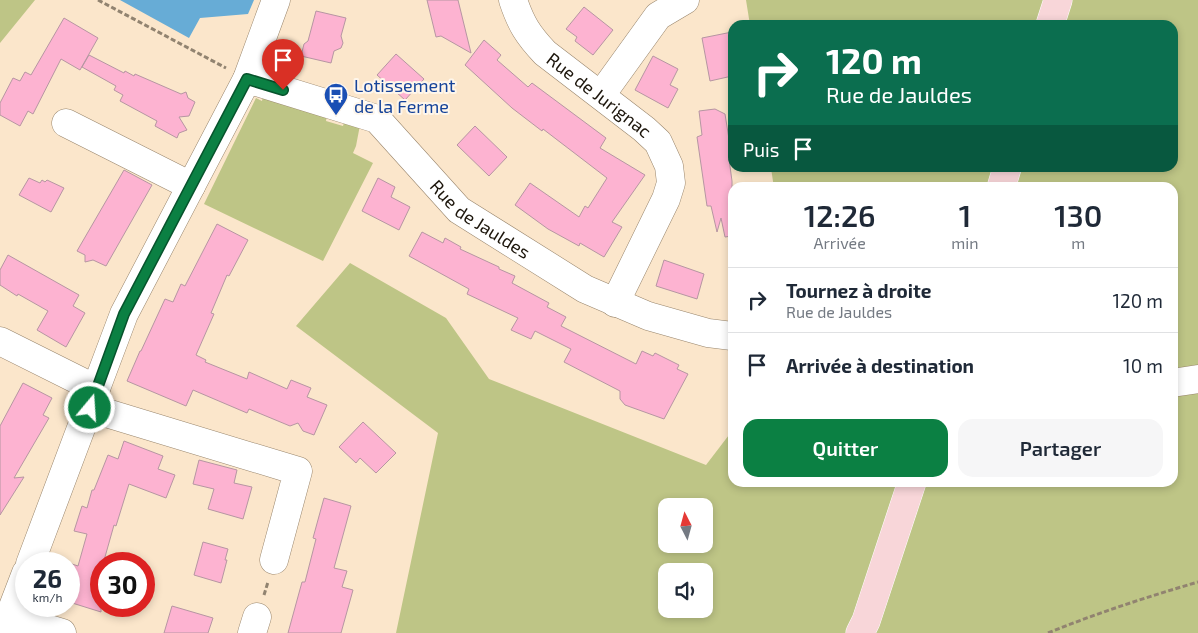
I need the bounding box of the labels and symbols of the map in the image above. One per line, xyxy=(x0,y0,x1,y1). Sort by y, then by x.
pin xyxy=(262,39,304,90)
street label: Rue de Jurignac xyxy=(543,48,657,142)
place label: Lotissement de la Ferme xyxy=(354,74,456,117)
bus stop icon: Lotissement de la Ferme xyxy=(323,82,349,116)
street label: Rue de Jauldes xyxy=(426,175,535,263)
position arrow xyxy=(63,381,115,433)
north arrow xyxy=(658,498,712,552)
speed limit sign: 30 xyxy=(90,552,155,617)

